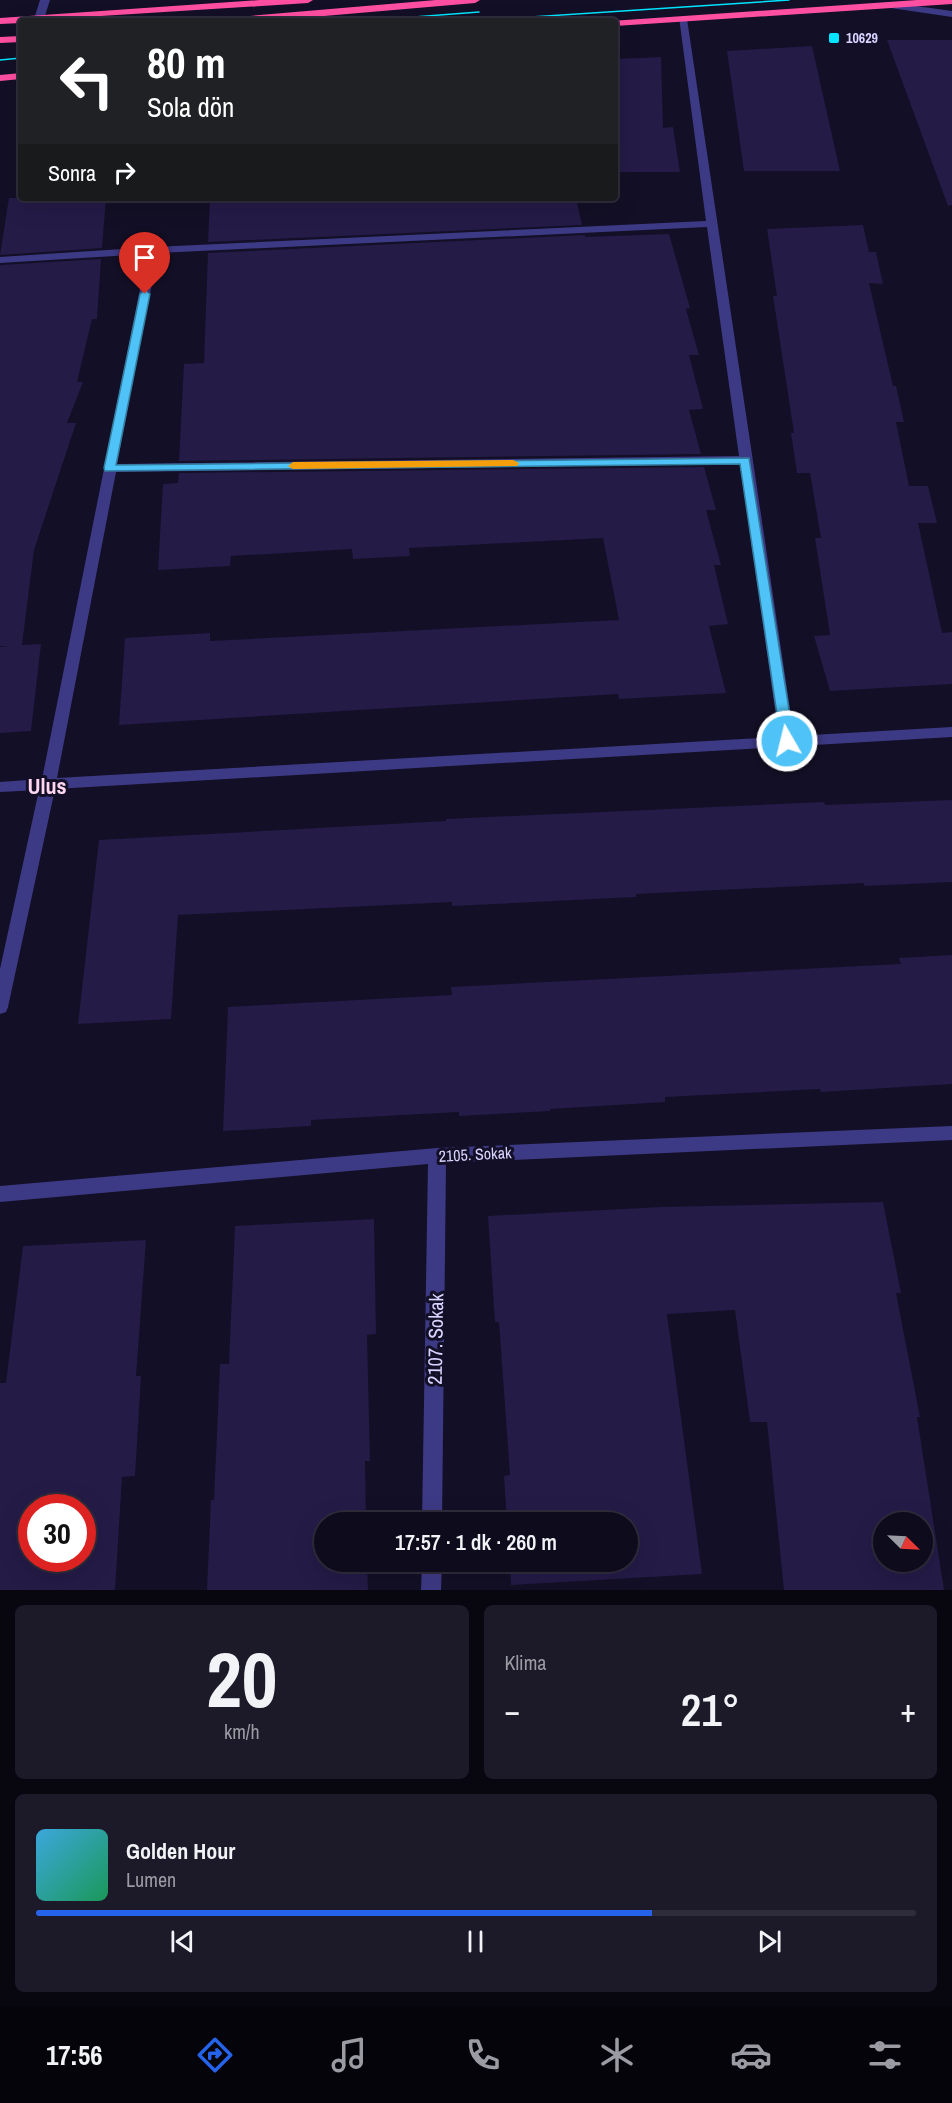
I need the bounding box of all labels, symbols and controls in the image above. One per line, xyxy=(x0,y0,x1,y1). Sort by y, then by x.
place label: 10629 xyxy=(846,29,878,47)
marker: 10629 xyxy=(827,31,841,45)
text: 80 m xyxy=(147,35,226,91)
icon: left xyxy=(48,42,126,120)
text: Sola dön xyxy=(147,89,234,125)
icon: right xyxy=(108,156,141,189)
text: Sonra xyxy=(48,158,96,188)
pin xyxy=(119,232,170,294)
icon: arrive xyxy=(128,241,161,274)
position arrow xyxy=(755,709,819,773)
district label: Ulus xyxy=(27,771,67,801)
street label: 2105. Sokak xyxy=(438,1141,512,1167)
street label: 2107. Sokak xyxy=(421,1292,449,1385)
speed limit sign: 30 xyxy=(18,1494,96,1572)
north arrow xyxy=(873,1512,933,1572)
map controls xyxy=(873,1512,933,1572)
text: 17:57 · 1 dk · 260 m xyxy=(395,1527,557,1557)
text: 20 xyxy=(206,1626,277,1731)
text: Klima xyxy=(505,1649,546,1676)
text: 21° xyxy=(681,1679,740,1740)
text: − xyxy=(505,1688,520,1732)
text: + xyxy=(900,1688,916,1732)
text: km/h xyxy=(224,1718,260,1745)
text: Golden Hour xyxy=(126,1836,235,1866)
text: Lumen xyxy=(126,1866,176,1893)
icon: previous xyxy=(166,1925,199,1958)
icon: pause xyxy=(459,1925,492,1958)
icon: next xyxy=(753,1925,786,1958)
icon: directions xyxy=(194,2034,236,2076)
icon: music xyxy=(328,2034,370,2076)
icon: phone xyxy=(462,2034,504,2076)
icon: climate xyxy=(596,2034,638,2076)
icon: car xyxy=(730,2034,772,2076)
icon: filters xyxy=(864,2034,906,2076)
text: 17:56 xyxy=(46,2037,103,2073)

